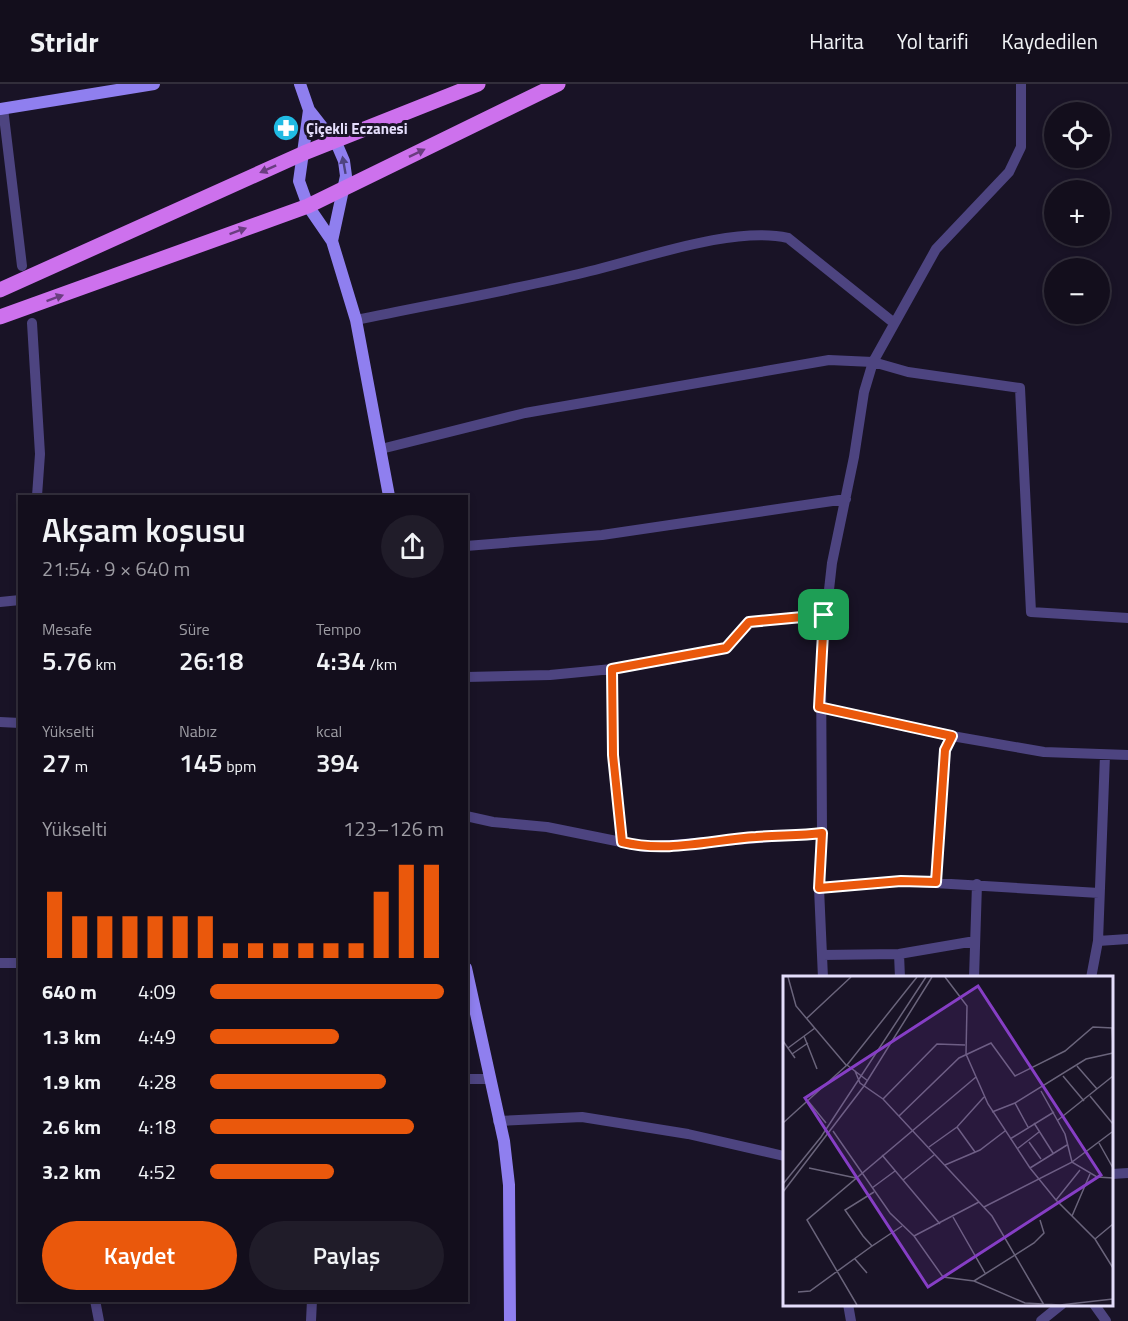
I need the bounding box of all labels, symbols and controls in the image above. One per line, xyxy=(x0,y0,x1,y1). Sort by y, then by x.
text: Stridr xyxy=(30,20,99,63)
text: Harita xyxy=(809,25,864,57)
text: Yol tarifi xyxy=(897,25,969,57)
text: Kaydedilen xyxy=(1002,25,1098,57)
map controls xyxy=(1044,102,1110,324)
button: locate xyxy=(1044,102,1110,168)
pharmacy icon: Çiçekli Eczanesi xyxy=(271,113,301,143)
place label: Çiçekli Eczanesi xyxy=(306,117,408,140)
one-way arrow xyxy=(408,149,426,159)
one-way arrow xyxy=(339,155,348,174)
one-way arrow xyxy=(259,164,277,174)
button: + xyxy=(1044,180,1110,246)
one-way arrow xyxy=(230,226,248,236)
button: − xyxy=(1044,258,1110,324)
one-way arrow xyxy=(46,292,64,302)
text: Akşam koşusu xyxy=(42,505,246,555)
button: share xyxy=(381,515,444,578)
text: 21:54 · 9 × 640 m xyxy=(42,553,190,584)
pin xyxy=(798,589,849,640)
icon: arrive xyxy=(807,598,840,631)
text: Mesafe xyxy=(42,617,92,641)
text: Süre xyxy=(179,617,210,641)
text: Tempo xyxy=(316,617,361,641)
text: 5.76 xyxy=(42,641,92,680)
text: 26:18 xyxy=(179,641,243,680)
text: 4:34 xyxy=(316,641,366,680)
text: km xyxy=(92,652,116,676)
text: /km xyxy=(366,652,397,676)
text: Yükselti xyxy=(42,719,94,743)
text: Nabız xyxy=(179,719,217,743)
text: kcal xyxy=(316,719,342,743)
text: 27 xyxy=(42,743,71,782)
text: 145 xyxy=(179,743,223,782)
text: 394 xyxy=(316,743,360,782)
text: m xyxy=(71,754,88,778)
text: bpm xyxy=(223,754,256,778)
text: Yükselti xyxy=(42,813,107,844)
text: 123–126 m xyxy=(343,813,444,844)
text: 640 m xyxy=(42,976,97,1007)
text: 4:09 xyxy=(138,976,176,1007)
inset map xyxy=(783,976,1113,1306)
text: 1.3 km xyxy=(42,1021,101,1052)
text: 4:49 xyxy=(138,1021,176,1052)
text: 1.9 km xyxy=(42,1066,101,1097)
text: 4:28 xyxy=(138,1066,176,1097)
text: 2.6 km xyxy=(42,1111,101,1142)
text: 4:18 xyxy=(138,1111,176,1142)
text: 3.2 km xyxy=(42,1156,101,1187)
text: 4:52 xyxy=(138,1156,176,1187)
button: Kaydet xyxy=(42,1221,237,1290)
button: Paylaş xyxy=(249,1221,444,1290)

